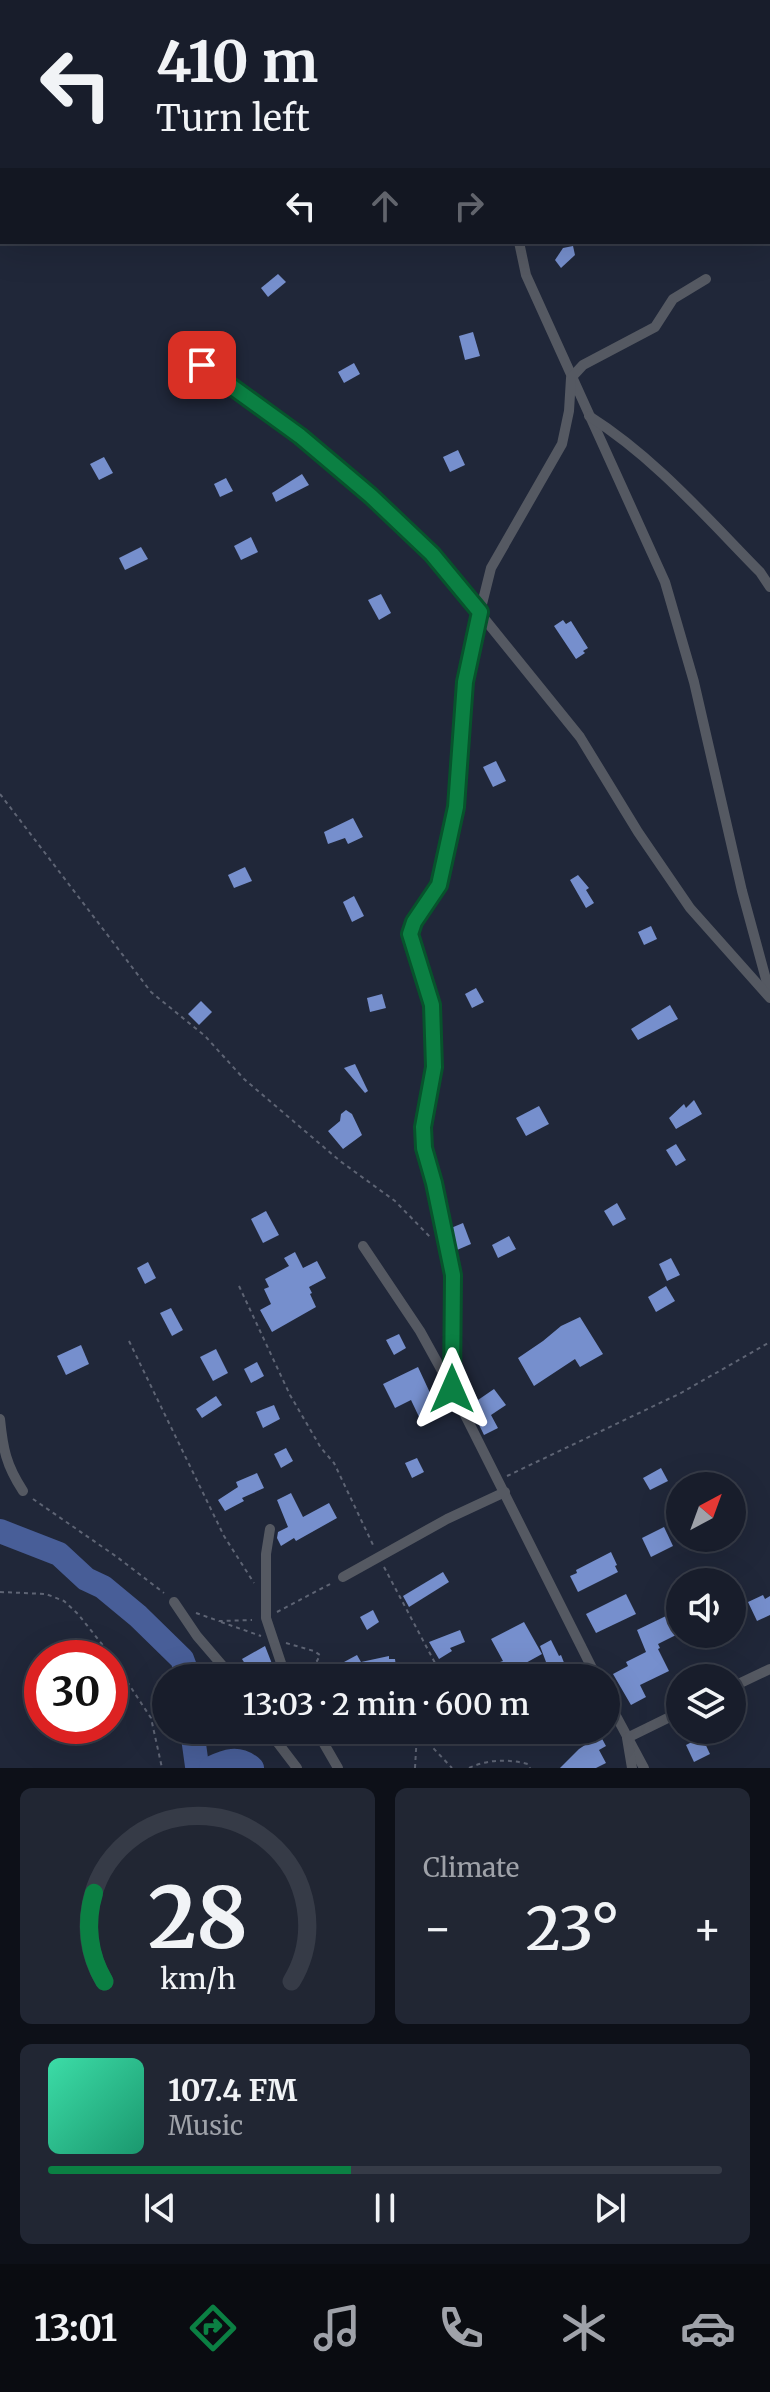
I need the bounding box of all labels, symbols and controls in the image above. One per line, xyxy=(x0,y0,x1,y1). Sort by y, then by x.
text: 410 m xyxy=(156,27,318,97)
icon: left xyxy=(24,32,128,136)
text: Turn left xyxy=(156,96,310,141)
icon: left xyxy=(279,184,323,228)
icon: ahead xyxy=(363,184,407,228)
icon: right xyxy=(447,184,491,228)
pin xyxy=(168,331,236,399)
icon: arrive xyxy=(180,343,224,387)
position arrow xyxy=(410,1347,494,1431)
north arrow xyxy=(666,1472,746,1552)
map controls xyxy=(666,1472,746,1744)
button: sound xyxy=(666,1568,746,1648)
speed limit sign: 30 xyxy=(24,1640,128,1744)
button: layers xyxy=(666,1664,746,1744)
text: 13:03 · 2 min · 600 m xyxy=(242,1685,530,1723)
text: Climate xyxy=(423,1851,519,1884)
text: 28 xyxy=(148,1866,247,1971)
text: 23° xyxy=(525,1891,620,1966)
text: − xyxy=(423,1901,452,1956)
text: + xyxy=(693,1901,722,1956)
text: km/h xyxy=(160,1961,235,1997)
text: 107.4 FM xyxy=(168,2071,297,2109)
text: Music xyxy=(168,2109,243,2142)
icon: previous xyxy=(138,2186,182,2230)
icon: pause xyxy=(363,2186,407,2230)
icon: next xyxy=(588,2186,632,2230)
icon: directions xyxy=(185,2300,241,2356)
icon: music xyxy=(309,2300,365,2356)
icon: phone xyxy=(433,2300,489,2356)
icon: climate xyxy=(556,2300,612,2356)
icon: car xyxy=(680,2300,736,2356)
text: 13:01 xyxy=(34,2306,117,2351)

